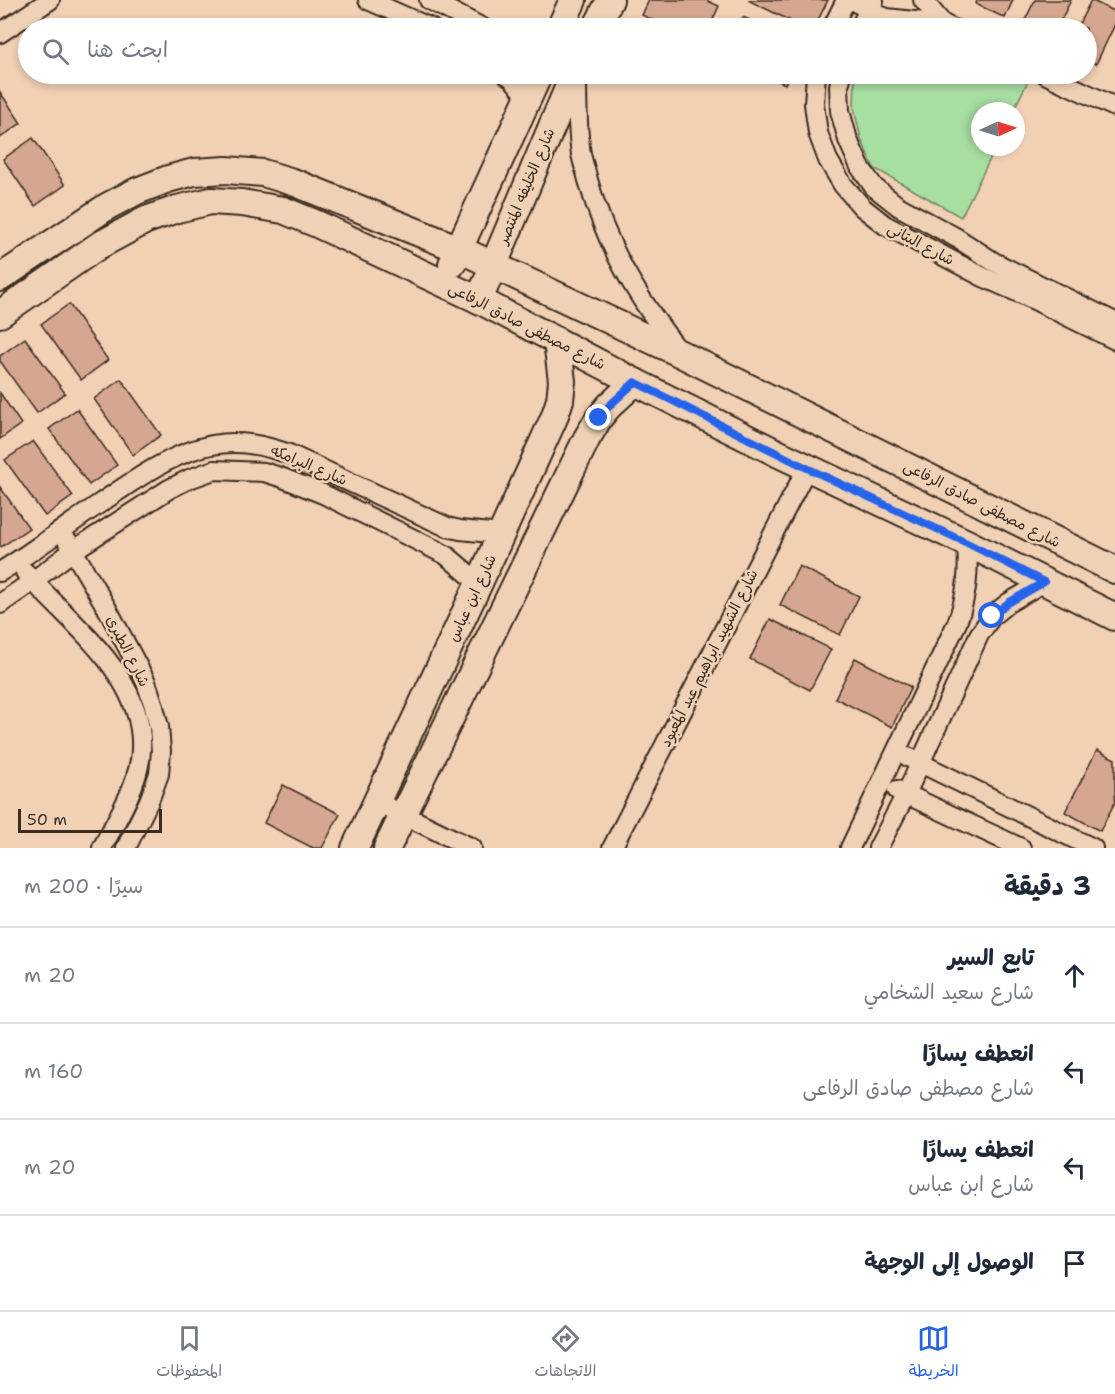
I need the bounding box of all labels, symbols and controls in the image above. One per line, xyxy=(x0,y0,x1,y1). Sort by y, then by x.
search box xyxy=(18,18,1097,84)
icon: search xyxy=(39,35,72,68)
text: ابحث هنا xyxy=(87,35,168,64)
north arrow xyxy=(971,102,1025,156)
street label: شارع الخليفه المنتصر xyxy=(492,125,559,248)
street label: شارع البتانى xyxy=(884,218,958,270)
street label: شارع مصطفى صادق الرفاعى xyxy=(445,278,609,374)
route end xyxy=(585,404,611,430)
street label: شارع البرامكه xyxy=(268,440,350,490)
street label: شارع مصطفى صادق الرفاعى xyxy=(900,456,1064,552)
street label: شارع ابن عباس xyxy=(443,551,501,645)
street label: شارع الشهيد ابراهيم عبد المعبود xyxy=(655,566,764,751)
route start xyxy=(978,602,1004,628)
street label: شارع الطبرى xyxy=(101,612,155,690)
scale bar xyxy=(18,806,162,834)
text: 50 m xyxy=(27,809,67,830)
text: 3 دقيقة xyxy=(1004,868,1091,903)
text: سيرًا · 200 m xyxy=(24,873,143,899)
text: تابع السير xyxy=(948,943,1034,972)
icon: ahead xyxy=(1058,959,1091,992)
text: 20 m xyxy=(24,962,75,988)
text: شارع سعيد الشخامي xyxy=(864,979,1034,1005)
text: انعطف يسارًا xyxy=(922,1039,1034,1068)
icon: left xyxy=(1058,1055,1091,1088)
text: 160 m xyxy=(24,1058,83,1084)
text: شارع مصطفى صادق الرفاعى xyxy=(803,1075,1034,1101)
text: انعطف يسارًا xyxy=(922,1135,1034,1164)
icon: left xyxy=(1058,1151,1091,1184)
text: 20 m xyxy=(24,1154,75,1180)
text: شارع ابن عباس xyxy=(908,1171,1034,1197)
text: الوصول إلى الوجهة xyxy=(864,1247,1034,1276)
icon: arrive xyxy=(1058,1247,1091,1280)
tab: المحفوظات xyxy=(156,1322,222,1385)
tab: الاتجاهات xyxy=(535,1322,596,1385)
tab: الخريطة xyxy=(909,1322,959,1385)

